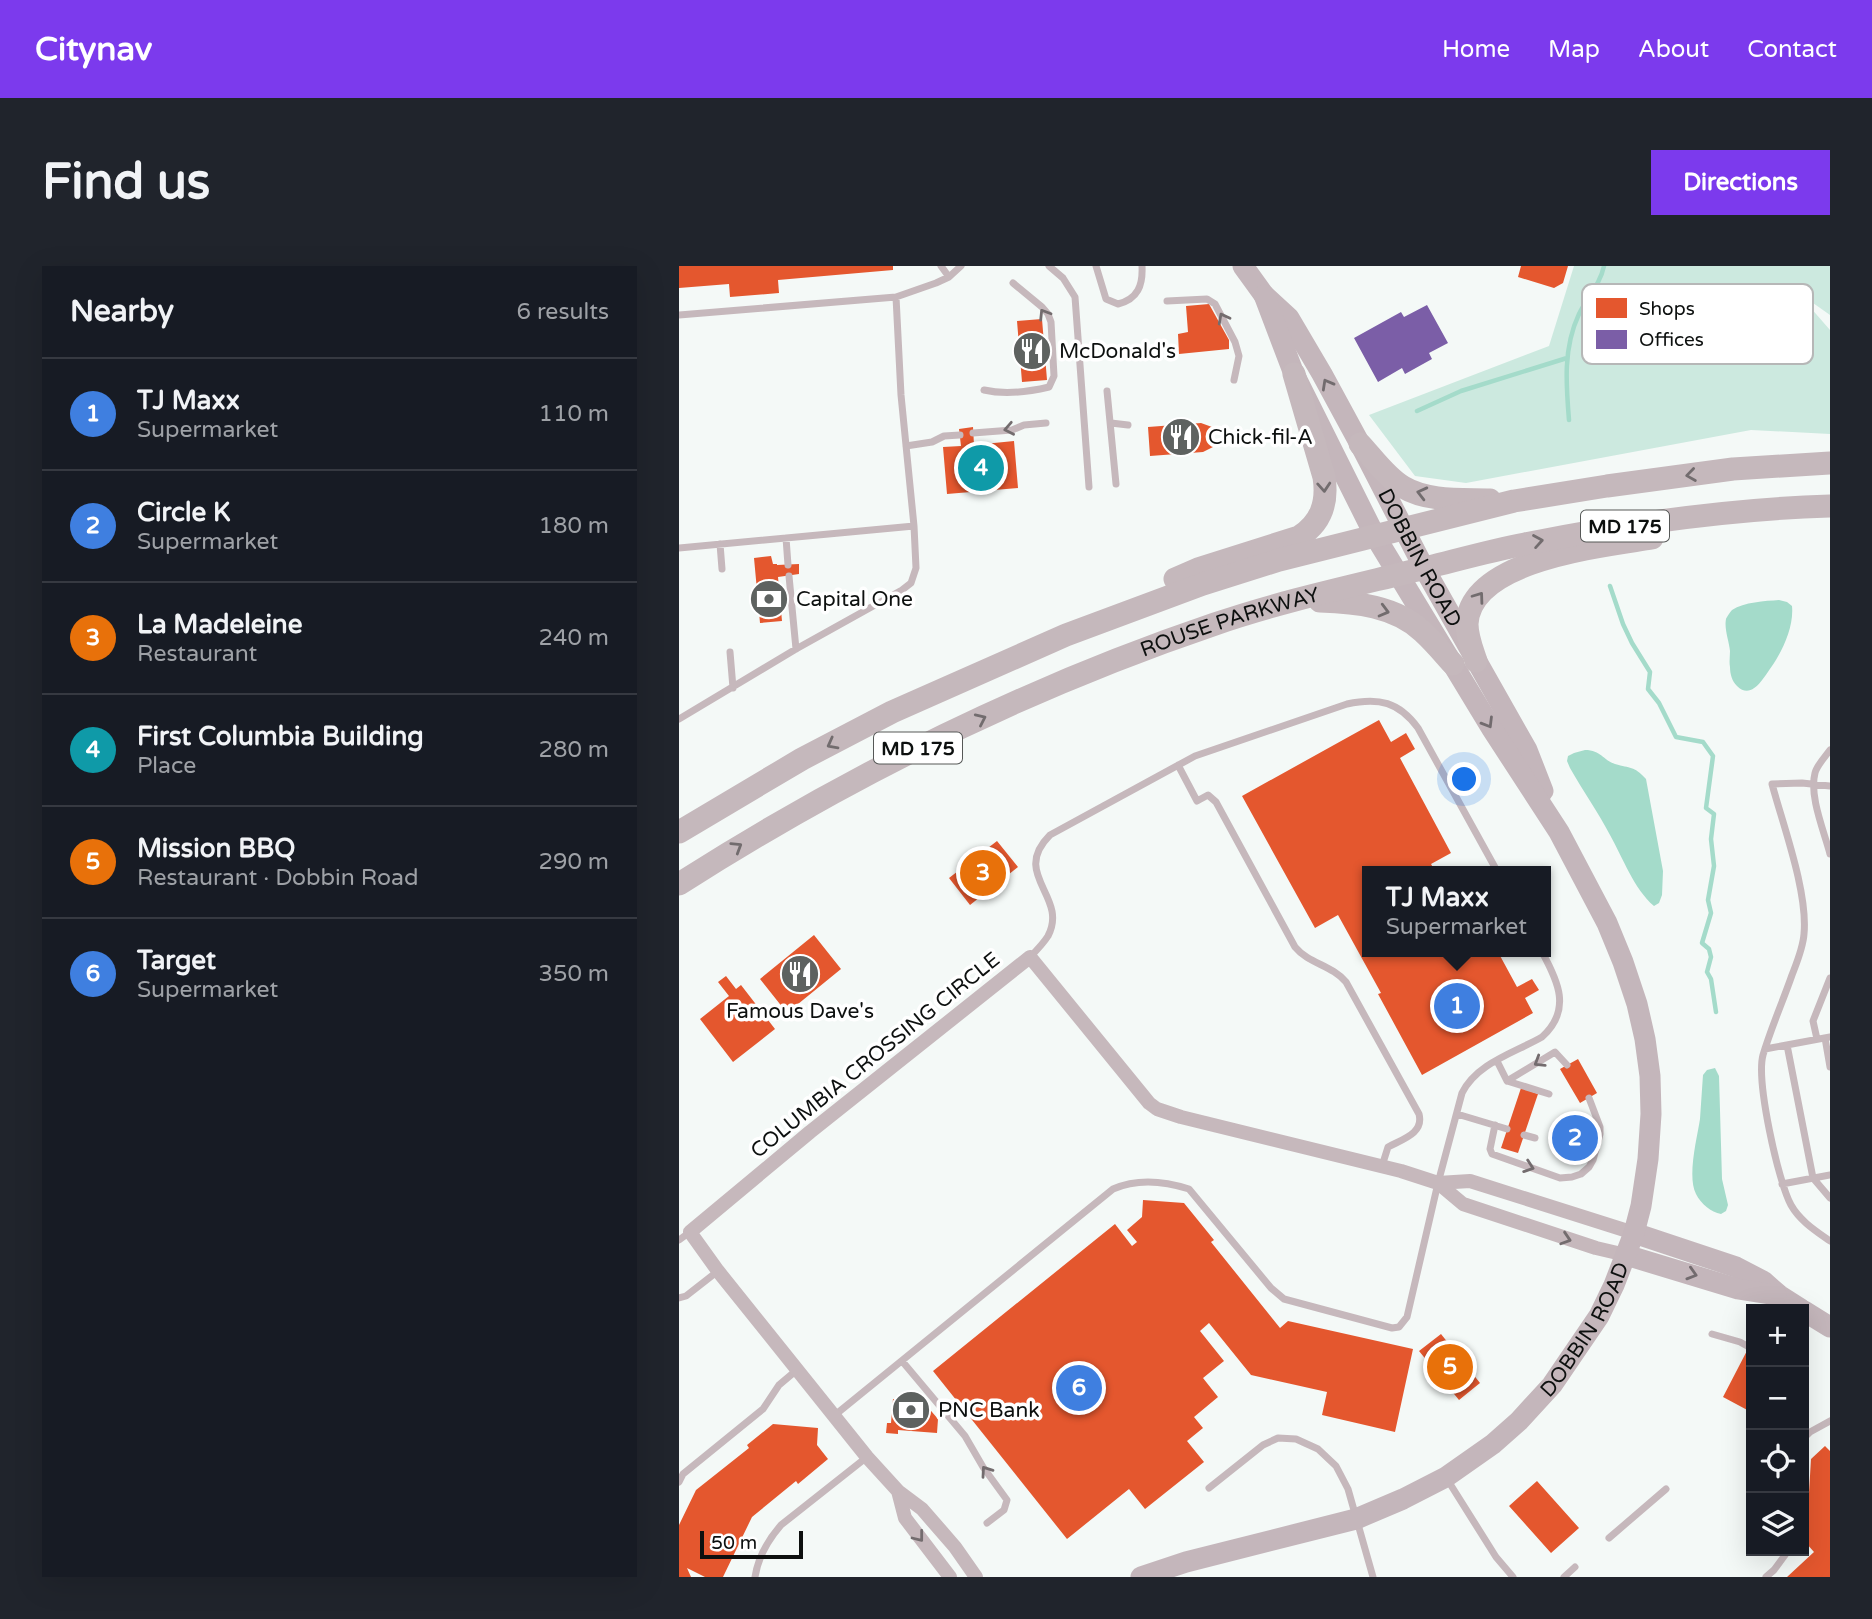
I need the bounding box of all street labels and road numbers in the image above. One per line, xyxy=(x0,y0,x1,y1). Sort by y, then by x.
street label: DOBBIN ROAD xyxy=(1372,485,1467,632)
road number: MD 175 xyxy=(1581,510,1669,542)
street label: ROUSE PARKWAY xyxy=(1137,582,1322,663)
road number: MD 175 xyxy=(874,733,962,764)
street label: COLUMBIA CROSSING CIRCLE xyxy=(746,947,1005,1164)
street label: DOBBIN ROAD xyxy=(1535,1259,1635,1403)

